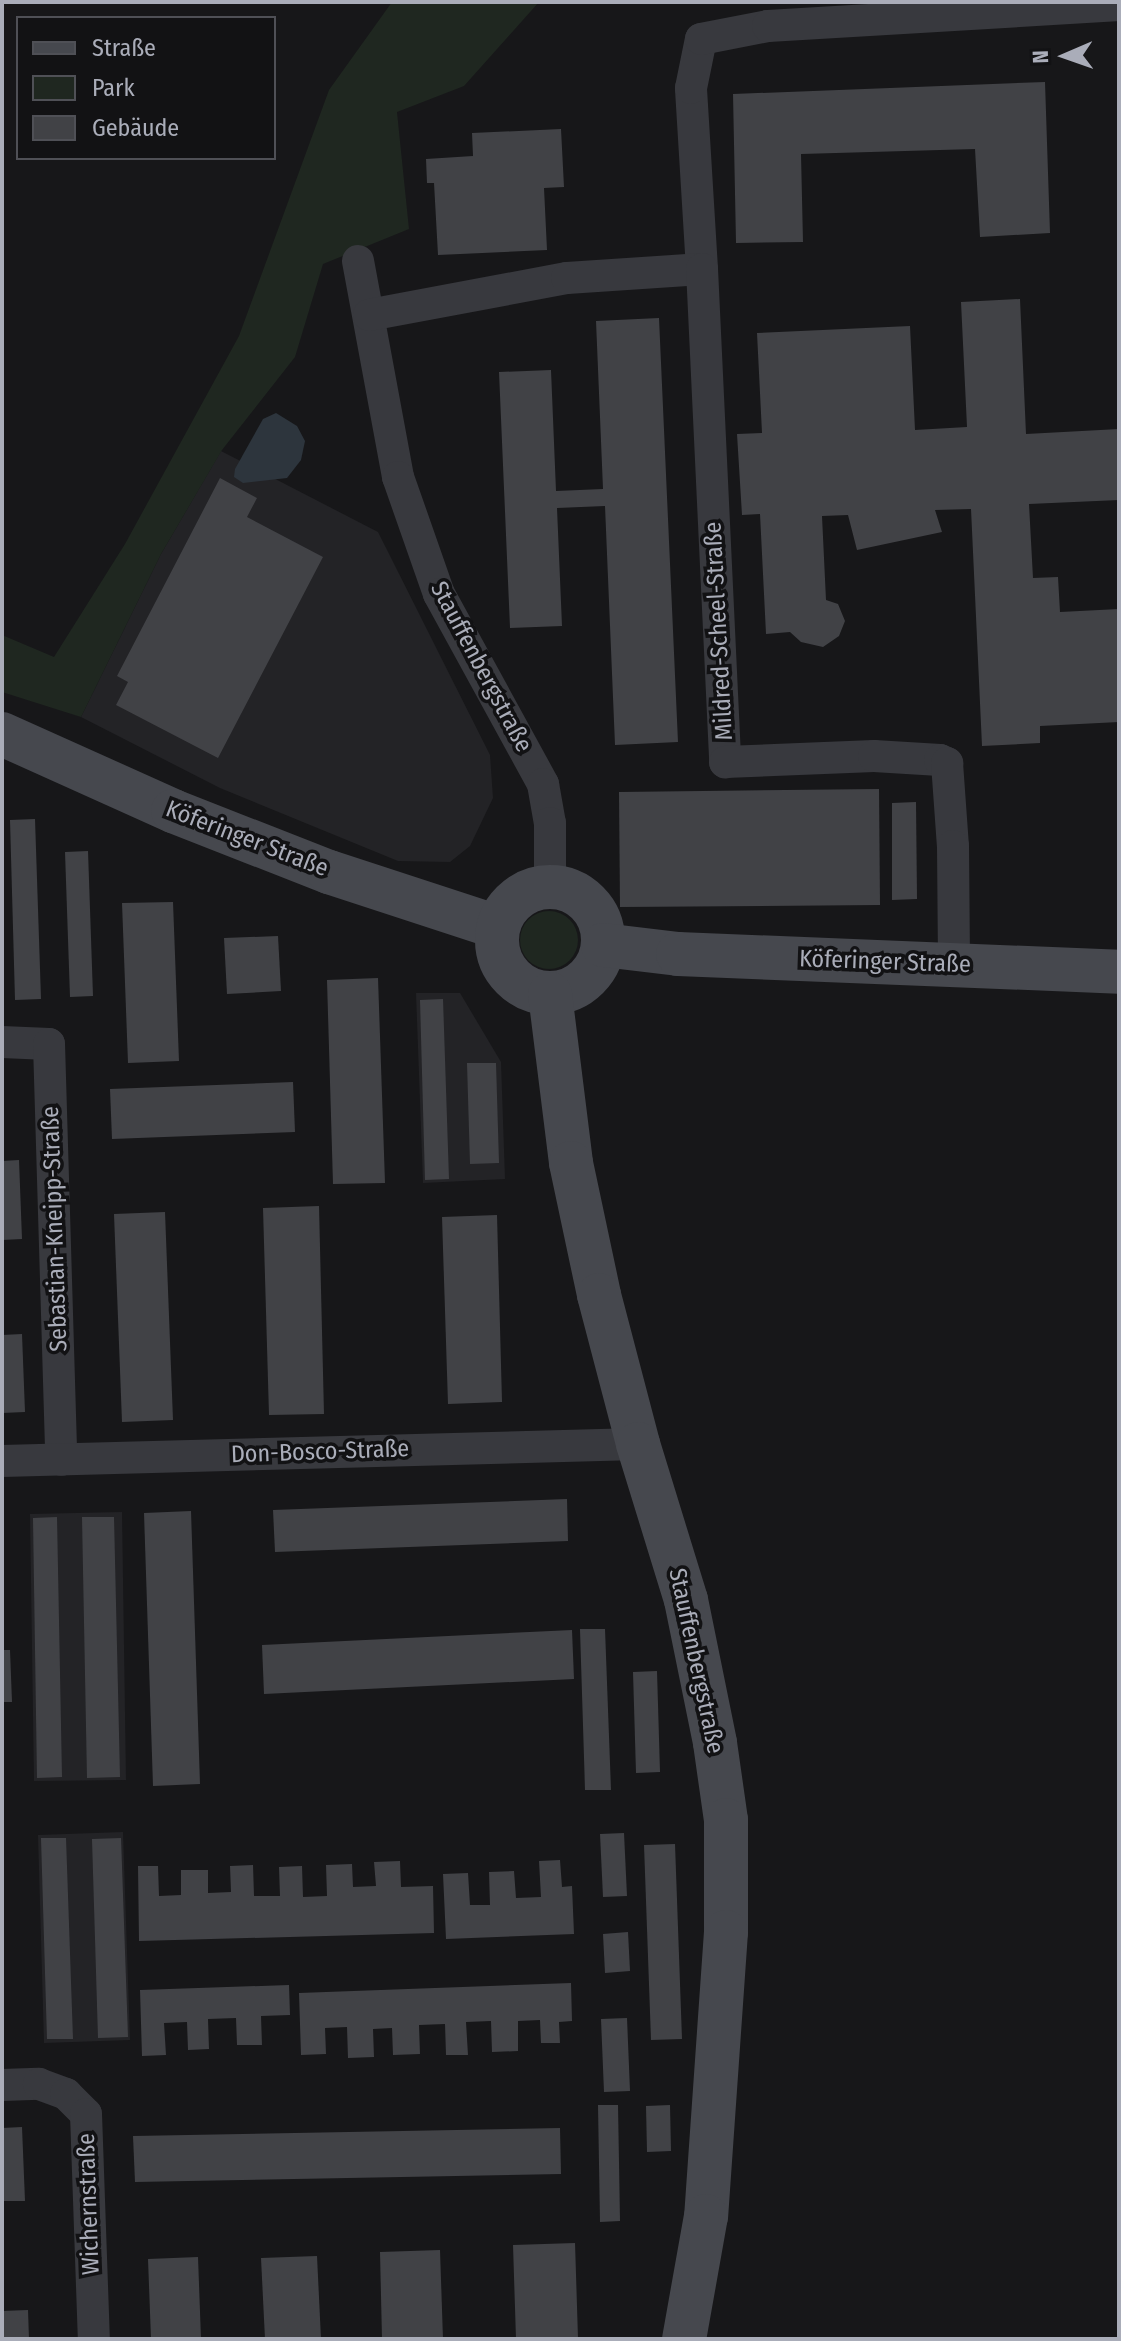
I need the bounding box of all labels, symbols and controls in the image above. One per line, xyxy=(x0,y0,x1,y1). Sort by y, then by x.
legend xyxy=(16,16,276,160)
north arrow xyxy=(1025,16,1105,96)
text: Straße xyxy=(92,34,156,62)
text: N xyxy=(1027,50,1054,64)
text: Park xyxy=(92,74,135,102)
text: Gebäude xyxy=(92,114,179,142)
street label: Mildred-Scheel-Straße xyxy=(699,521,739,741)
street label: Stauffenbergstraße xyxy=(424,577,538,757)
street label: Köferinger Straße xyxy=(162,795,332,883)
street label: Köferinger Straße xyxy=(799,945,971,979)
street label: Sebastian-Kneipp-Straße xyxy=(36,1106,74,1352)
street label: Don-Bosco-Straße xyxy=(230,1434,410,1470)
street label: Stauffenbergstraße xyxy=(662,1566,730,1756)
street label: Wichernstraße xyxy=(72,2133,106,2275)

